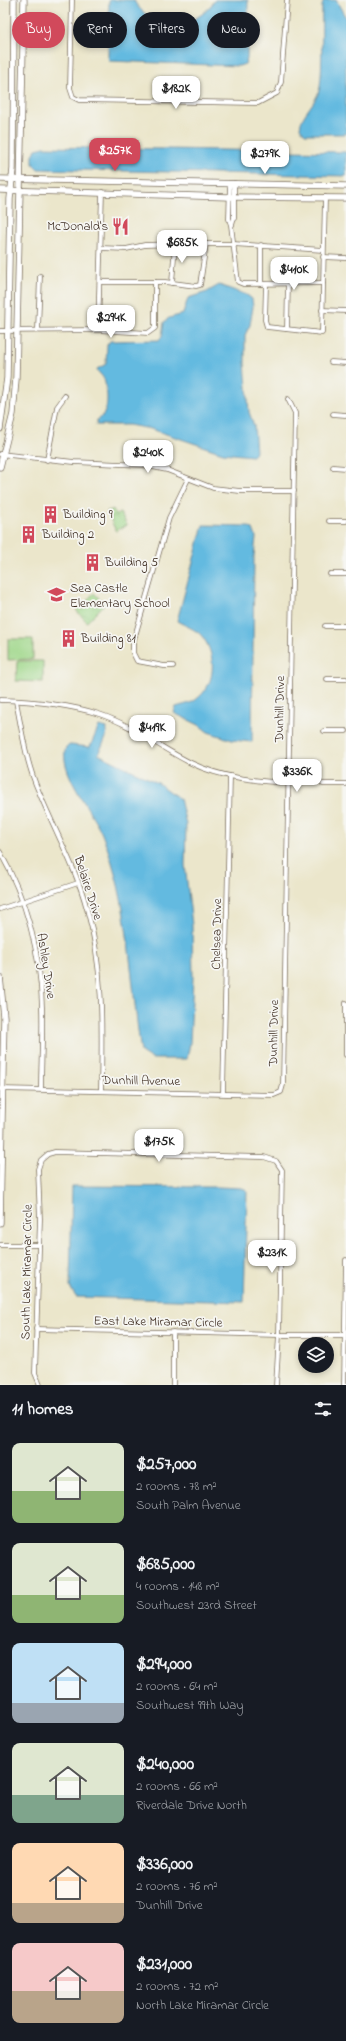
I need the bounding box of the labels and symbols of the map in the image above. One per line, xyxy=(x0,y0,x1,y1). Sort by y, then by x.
pin: $182K xyxy=(148,76,204,110)
pin: $257K xyxy=(87,138,143,172)
pin: $279K xyxy=(237,141,293,175)
restaurant icon: McDonald's xyxy=(111,216,131,236)
place label: McDonald's xyxy=(47,217,108,236)
pin: $685K xyxy=(154,230,210,264)
pin: $410K xyxy=(266,257,322,291)
pin: $294K xyxy=(83,305,139,339)
pin: $240K xyxy=(120,440,176,474)
building icon: Building 9 xyxy=(40,504,60,524)
place label: Building 9 xyxy=(62,505,113,525)
building icon: Building 2 xyxy=(19,524,39,544)
place label: Building 2 xyxy=(41,525,95,545)
building icon: Building 5 xyxy=(82,552,102,572)
place label: Building 5 xyxy=(104,553,159,573)
place label: Sea Castle Elementary School xyxy=(70,579,170,614)
school or university icon: Sea Castle Elementary School xyxy=(47,585,67,605)
building icon: Building 81 xyxy=(58,628,78,648)
place label: Building 81 xyxy=(80,629,136,649)
street label: Dunhill Drive xyxy=(270,675,290,743)
pin: $419K xyxy=(124,715,180,749)
pin: $336K xyxy=(269,759,325,793)
street label: Belaire Drive xyxy=(68,853,107,923)
street label: Chelsea Drive xyxy=(207,898,227,970)
street label: Ashley Drive xyxy=(30,932,61,1001)
street label: Dunhill Drive xyxy=(264,999,284,1067)
street label: Dunhill Avenue xyxy=(101,1071,181,1091)
pin: $175K xyxy=(131,1129,187,1163)
street label: South Lake Miramar Circle xyxy=(16,1204,38,1340)
pin: $231K xyxy=(244,1240,300,1274)
street label: East Lake Miramar Circle xyxy=(94,1311,223,1333)

